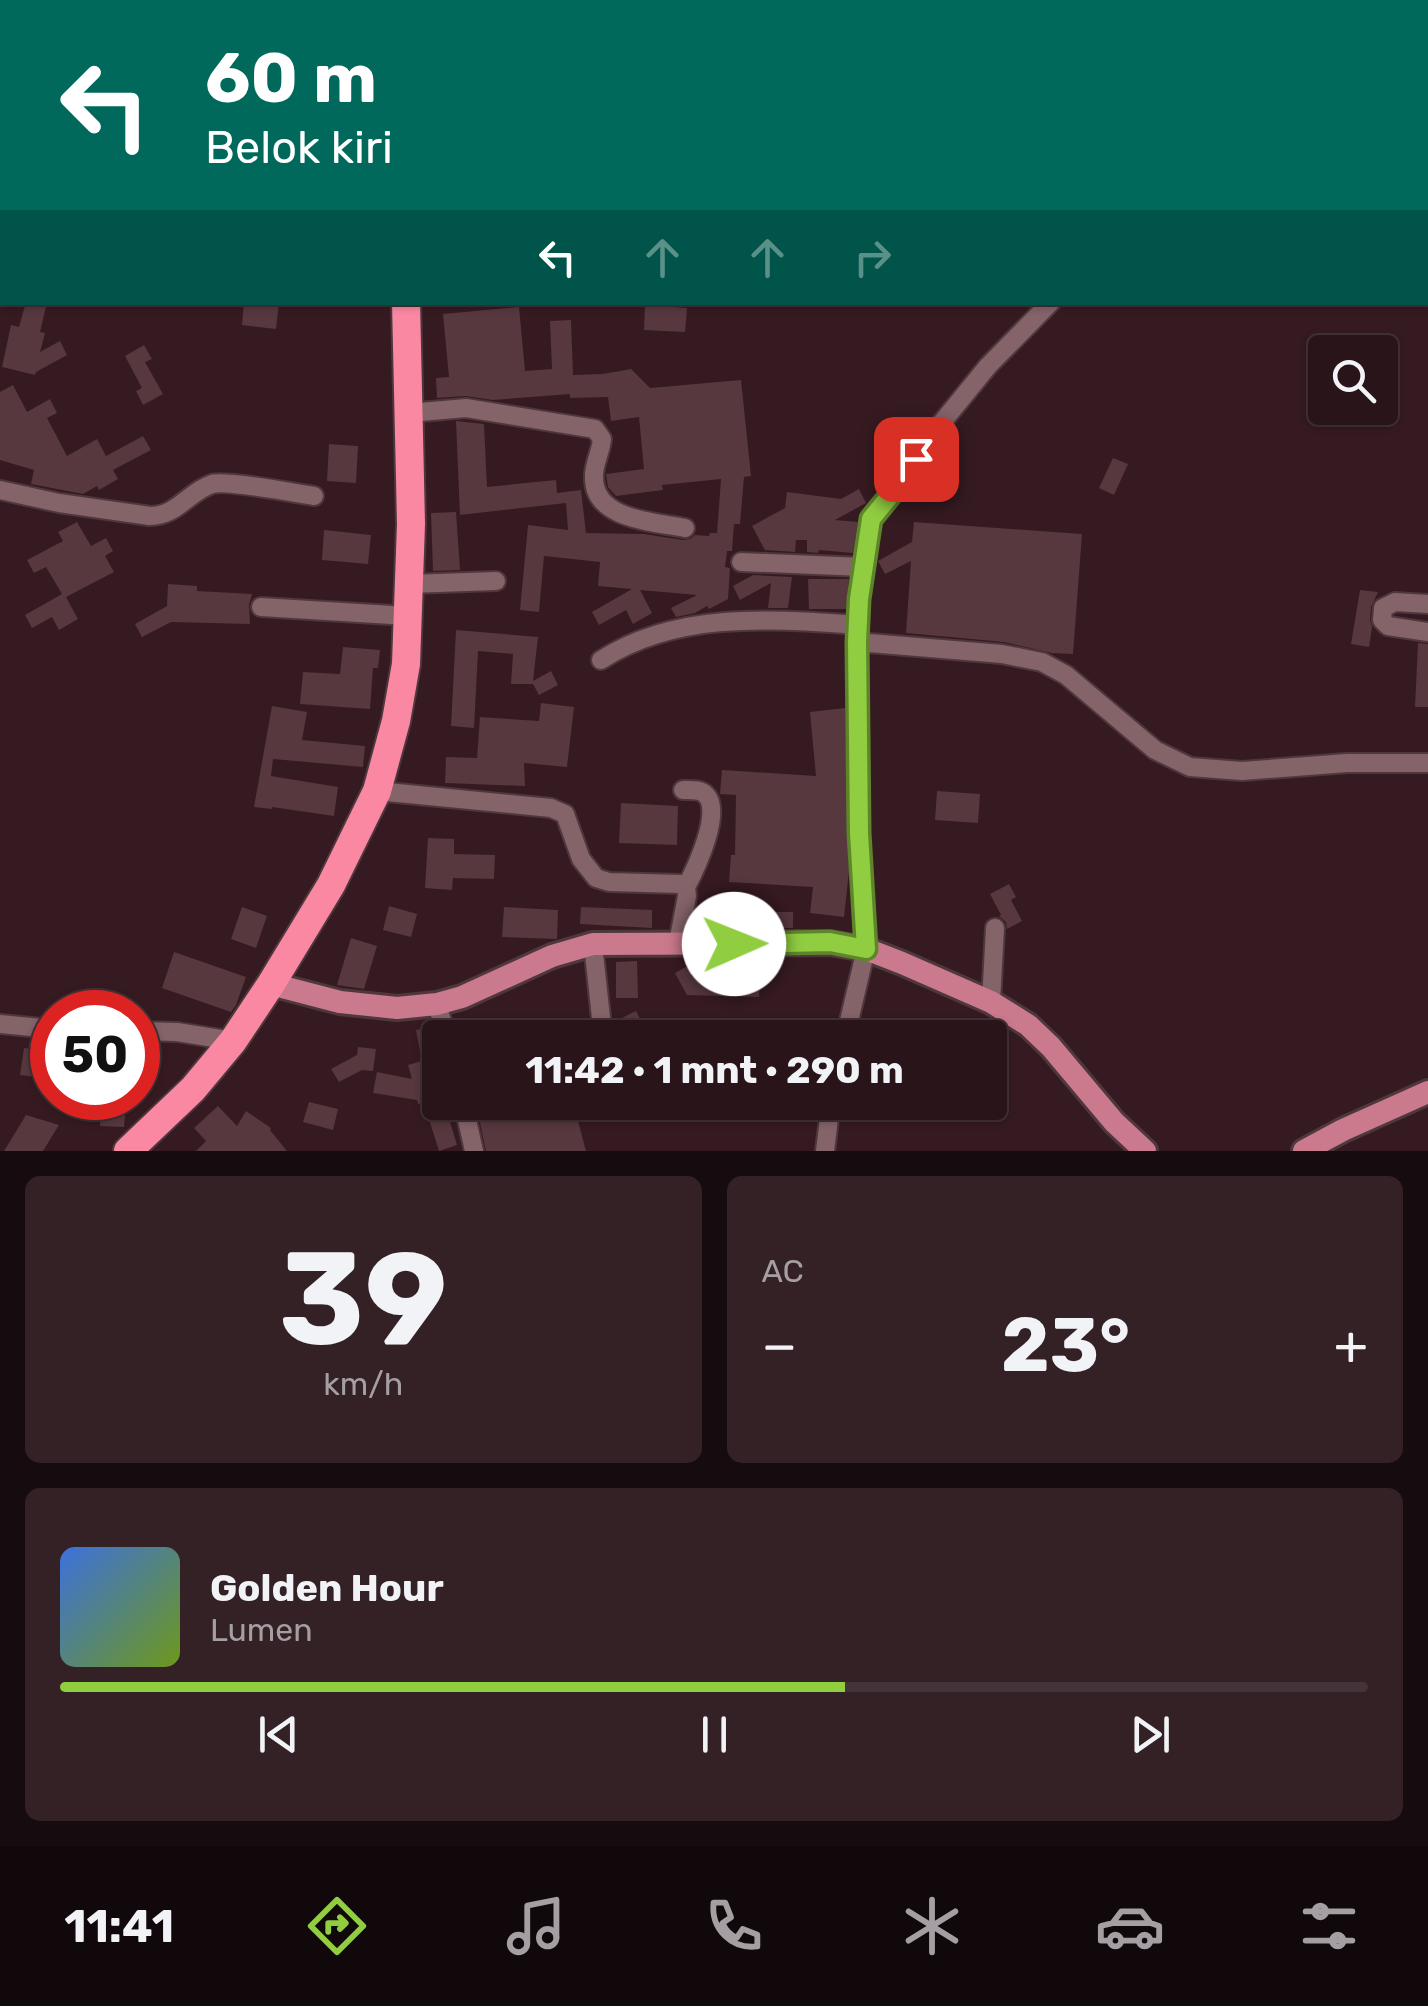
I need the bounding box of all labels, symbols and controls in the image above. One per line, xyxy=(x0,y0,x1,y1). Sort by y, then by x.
text: 60 m xyxy=(205,37,377,120)
icon: left xyxy=(40,40,170,170)
text: Belok kiri xyxy=(205,121,393,174)
icon: left xyxy=(530,230,585,285)
icon: ahead xyxy=(635,230,690,285)
icon: ahead xyxy=(740,230,795,285)
icon: right xyxy=(845,230,900,285)
map controls xyxy=(1308,335,1398,425)
button: search xyxy=(1308,335,1398,425)
pin xyxy=(874,417,959,502)
icon: arrive xyxy=(889,432,944,487)
position arrow xyxy=(682,892,786,996)
speed limit sign: 50 xyxy=(30,990,160,1120)
text: 11:42 · 1 mnt · 290 m xyxy=(525,1047,904,1093)
text: 39 xyxy=(279,1222,448,1377)
text: AC xyxy=(762,1252,804,1290)
text: 23° xyxy=(1001,1301,1130,1390)
text: − xyxy=(762,1313,797,1378)
text: + xyxy=(1334,1313,1368,1378)
text: km/h xyxy=(323,1365,403,1403)
text: Golden Hour xyxy=(210,1565,444,1611)
text: Lumen xyxy=(210,1611,313,1649)
icon: previous xyxy=(251,1707,306,1762)
icon: pause xyxy=(687,1707,742,1762)
icon: next xyxy=(1123,1707,1178,1762)
icon: directions xyxy=(302,1891,372,1961)
icon: music xyxy=(501,1891,571,1961)
icon: phone xyxy=(699,1891,769,1961)
icon: climate xyxy=(897,1891,967,1961)
icon: car xyxy=(1095,1891,1165,1961)
icon: filters xyxy=(1294,1891,1364,1961)
text: 11:41 xyxy=(64,1900,174,1953)

